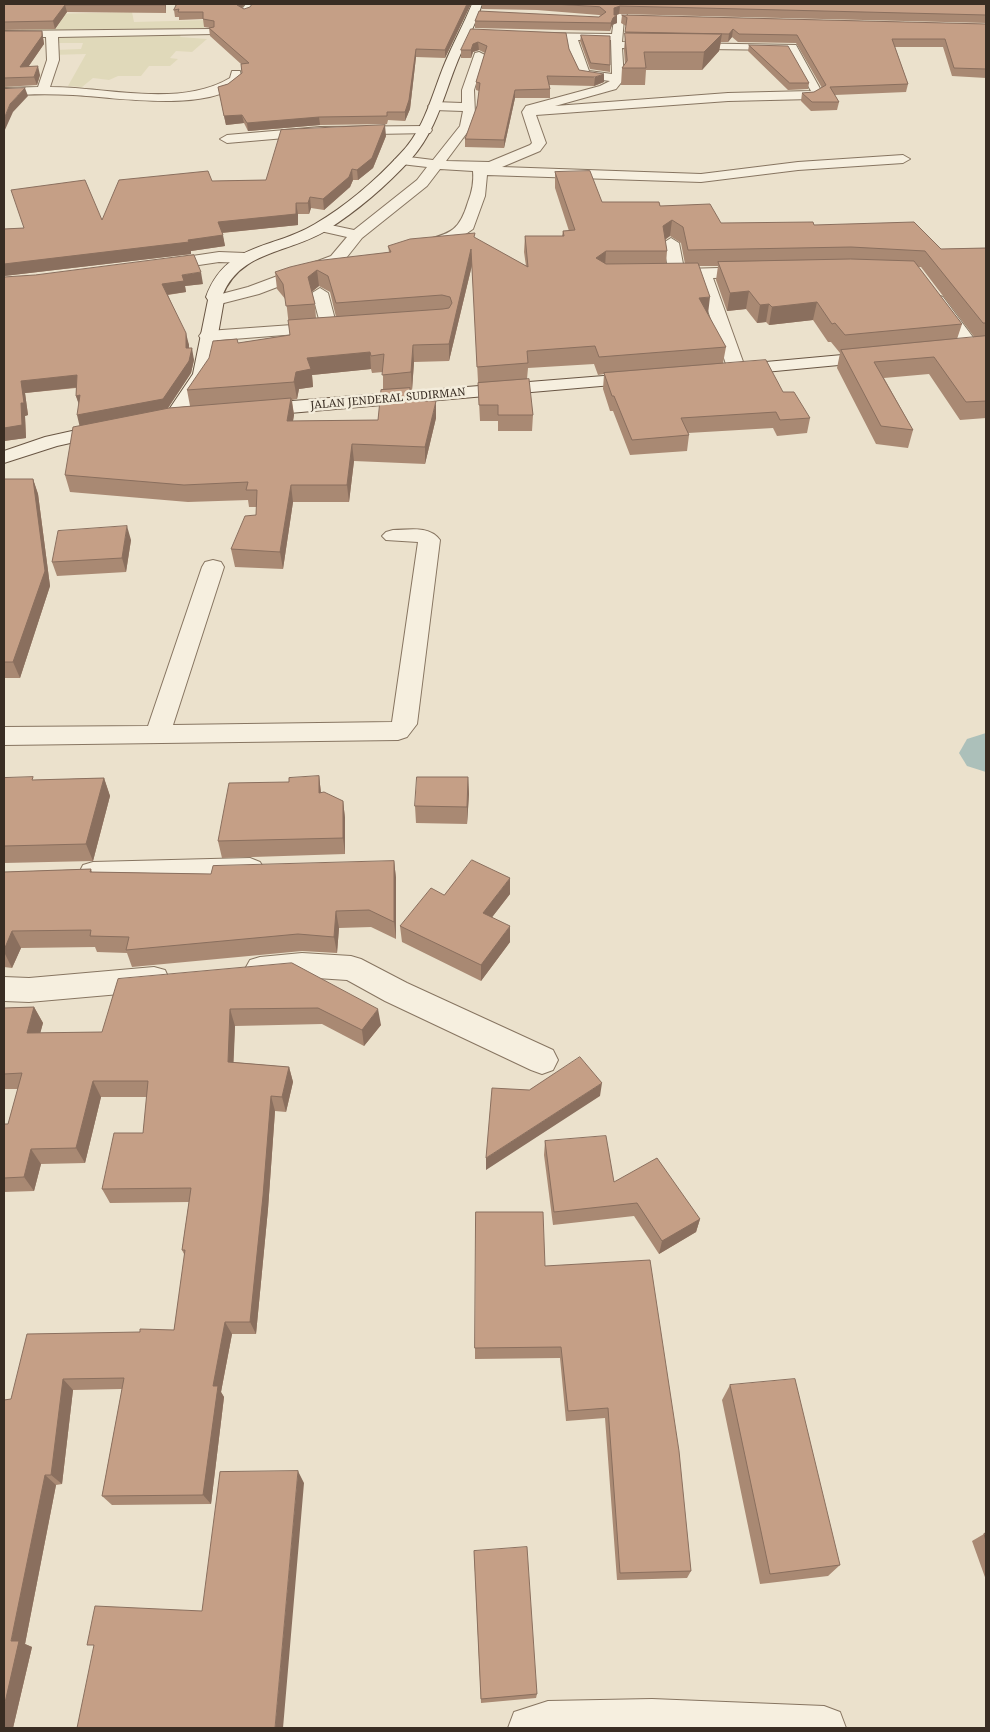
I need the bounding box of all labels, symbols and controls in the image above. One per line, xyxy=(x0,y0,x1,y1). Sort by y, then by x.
street label: JALAN JENDERAL SUDIRMAN xyxy=(310,386,466,412)

